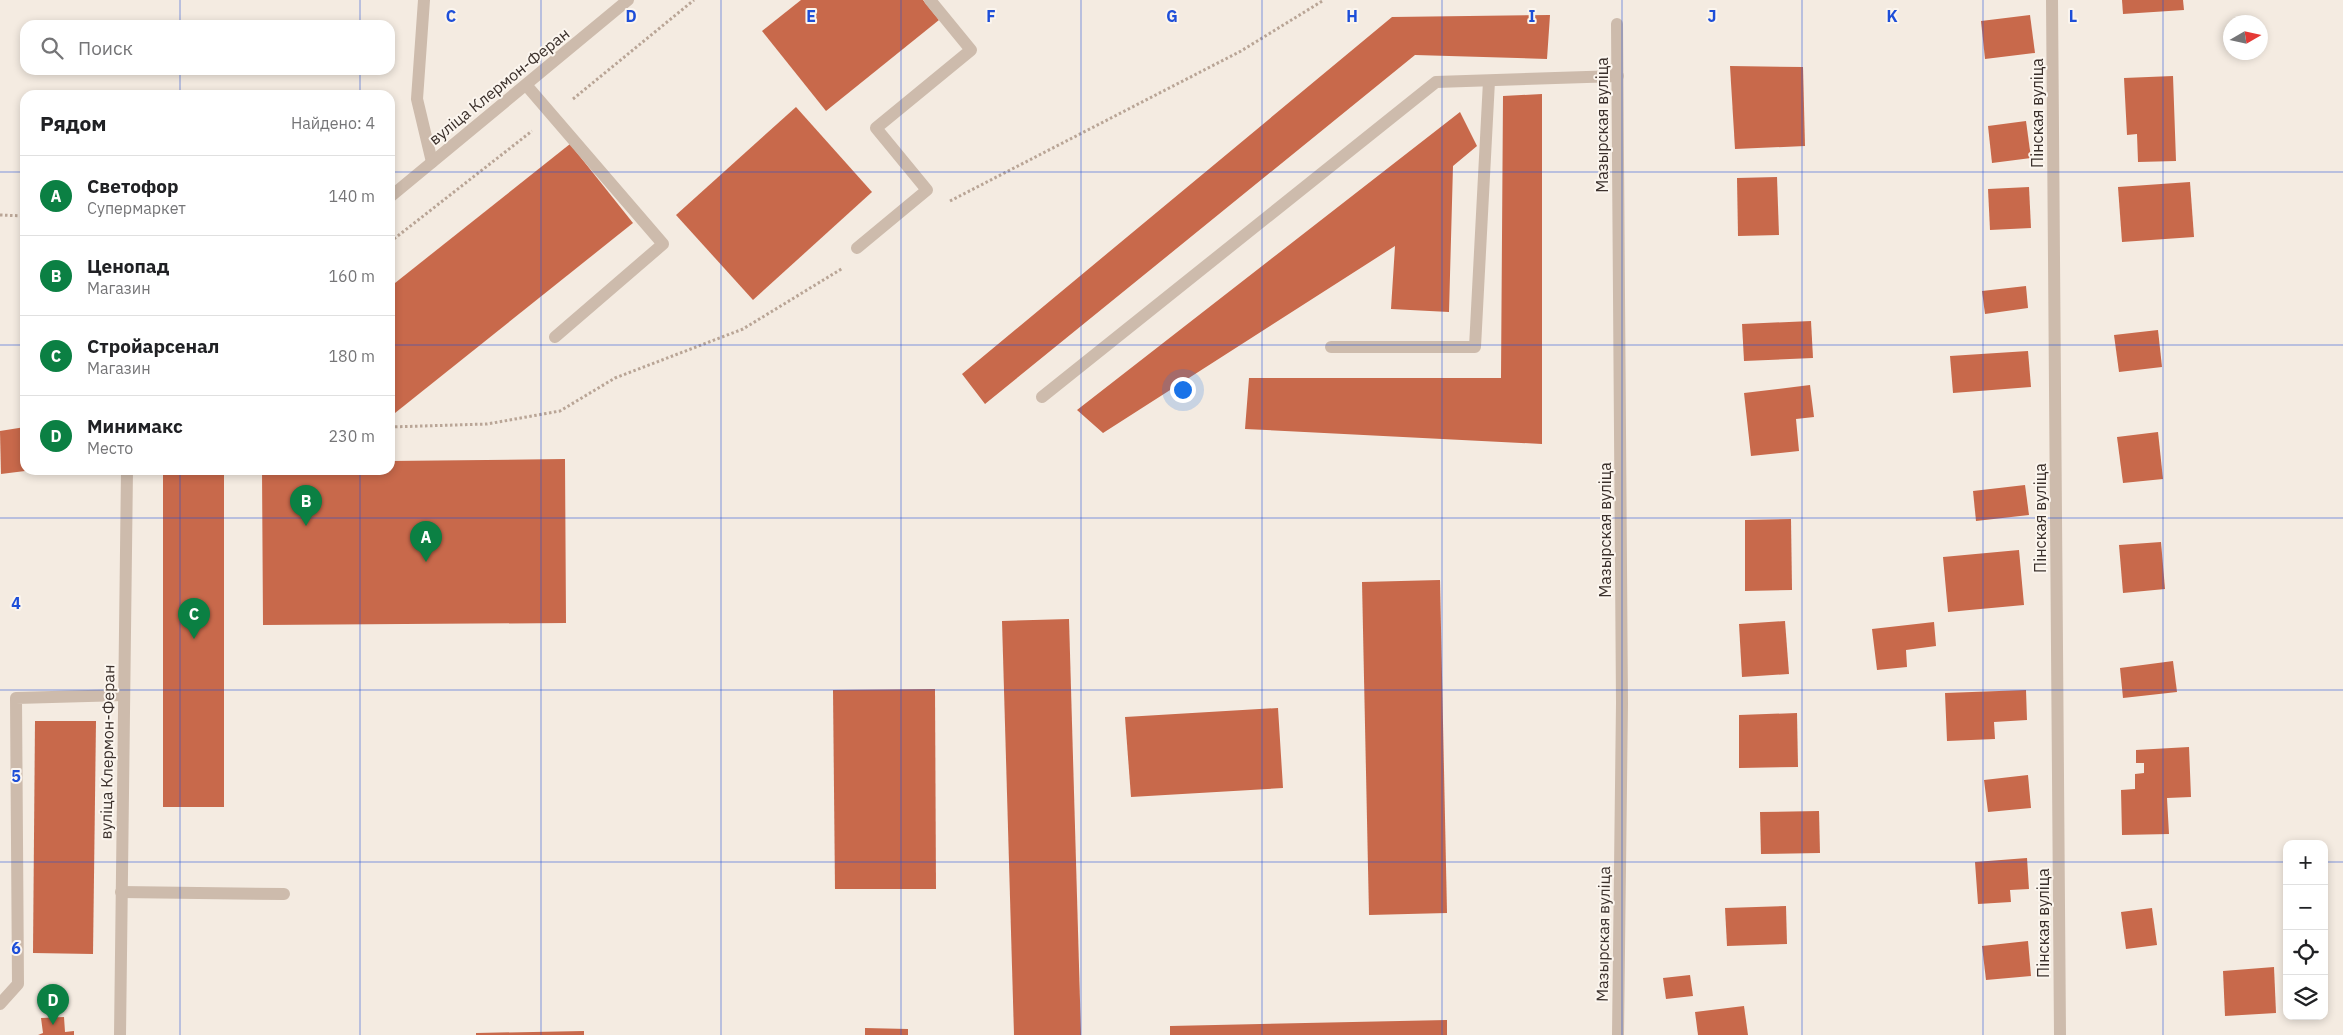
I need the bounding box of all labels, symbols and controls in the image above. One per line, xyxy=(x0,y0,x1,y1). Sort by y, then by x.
text: C xyxy=(446,6,456,26)
text: D xyxy=(625,6,637,26)
text: E xyxy=(806,6,816,26)
text: F xyxy=(986,6,996,26)
text: G xyxy=(1166,6,1178,26)
text: H xyxy=(1346,6,1358,26)
text: I xyxy=(1529,6,1536,26)
text: J xyxy=(1708,6,1716,26)
text: K xyxy=(1886,6,1898,26)
text: L xyxy=(2069,6,2077,26)
north arrow xyxy=(2223,15,2268,60)
search box xyxy=(20,20,395,75)
street label: вуліца Клермон-Феран xyxy=(425,23,573,149)
icon: search xyxy=(38,34,66,62)
text: Поиск xyxy=(78,36,133,60)
street label: Мазырская вуліца xyxy=(1592,57,1612,193)
street label: Пінская вуліца xyxy=(2027,58,2047,168)
text: Рядом xyxy=(40,109,107,137)
text: Найдено: 4 xyxy=(291,113,375,133)
text: Светофор xyxy=(87,174,179,198)
text: A xyxy=(51,186,61,206)
text: 140 m xyxy=(328,186,375,206)
text: Супермаркет xyxy=(87,198,186,218)
text: Ценопад xyxy=(87,254,169,278)
text: B xyxy=(51,266,61,286)
text: 160 m xyxy=(328,266,375,286)
text: Магазин xyxy=(87,278,151,298)
text: Стройарсенал xyxy=(87,334,219,358)
text: C xyxy=(51,346,61,366)
text: 180 m xyxy=(328,346,375,366)
text: Магазин xyxy=(87,358,151,378)
your location xyxy=(1170,377,1196,403)
text: Минимакс xyxy=(87,414,183,438)
text: D xyxy=(50,426,62,446)
text: 230 m xyxy=(328,426,375,446)
text: Место xyxy=(87,438,133,458)
street label: Мазырская вуліца xyxy=(1595,462,1615,598)
street label: Пінская вуліца xyxy=(2030,463,2050,573)
pin: B xyxy=(290,485,322,526)
pin: A xyxy=(410,521,442,562)
text: 4 xyxy=(11,593,21,613)
pin: C xyxy=(178,598,210,639)
street label: вуліца Клермон-Феран xyxy=(95,664,119,840)
text: 5 xyxy=(11,766,21,786)
map controls xyxy=(2283,840,2328,1020)
button: + xyxy=(2283,840,2328,885)
street label: Мазырская вуліца xyxy=(1592,866,1614,1002)
street label: Пінская вуліца xyxy=(2033,868,2053,978)
button: − xyxy=(2283,885,2328,930)
button: locate xyxy=(2283,930,2328,975)
text: 6 xyxy=(11,938,21,958)
button: layers xyxy=(2283,975,2328,1020)
pin: D xyxy=(37,984,69,1025)

